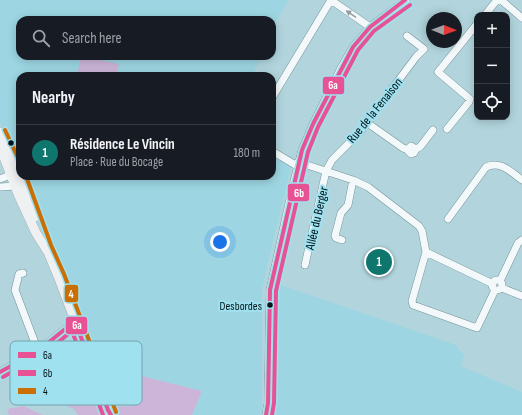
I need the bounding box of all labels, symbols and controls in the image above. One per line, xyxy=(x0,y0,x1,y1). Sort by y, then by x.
one-way arrow xyxy=(345,10,356,18)
north arrow xyxy=(426,12,462,48)
map controls xyxy=(474,12,510,120)
button: + xyxy=(474,12,510,48)
search box xyxy=(16,16,276,60)
icon: search xyxy=(30,27,52,49)
text: Search here xyxy=(62,29,122,48)
button: − xyxy=(474,48,510,84)
street label: Rue de la Fenaison xyxy=(344,75,406,147)
line badge: 6a xyxy=(322,76,345,95)
text: 6a xyxy=(328,79,338,92)
button: locate xyxy=(474,84,510,120)
text: Nearby xyxy=(32,88,75,108)
text: Résidence Le Vincin xyxy=(70,135,175,154)
unlabelled marker xyxy=(6,138,16,148)
text: 1 xyxy=(42,145,48,161)
text: 180 m xyxy=(234,145,260,161)
text: Place · Rue du Bocage xyxy=(70,154,163,170)
line badge: 6b xyxy=(287,183,310,202)
street label: Allée du Berger xyxy=(302,185,332,252)
text: 6b xyxy=(294,187,304,200)
your location xyxy=(210,232,230,252)
pin: 1 xyxy=(366,247,392,277)
line badge: 4 xyxy=(64,284,79,303)
text: 4 xyxy=(68,288,74,301)
place label: Desbordes xyxy=(220,299,262,314)
marker: Desbordes xyxy=(265,300,275,310)
line badge: 6a xyxy=(65,316,88,335)
text: 6a xyxy=(72,319,82,332)
legend xyxy=(10,341,142,405)
text: 6a xyxy=(43,349,52,362)
text: 6b xyxy=(43,367,53,380)
text: 4 xyxy=(43,385,48,398)

